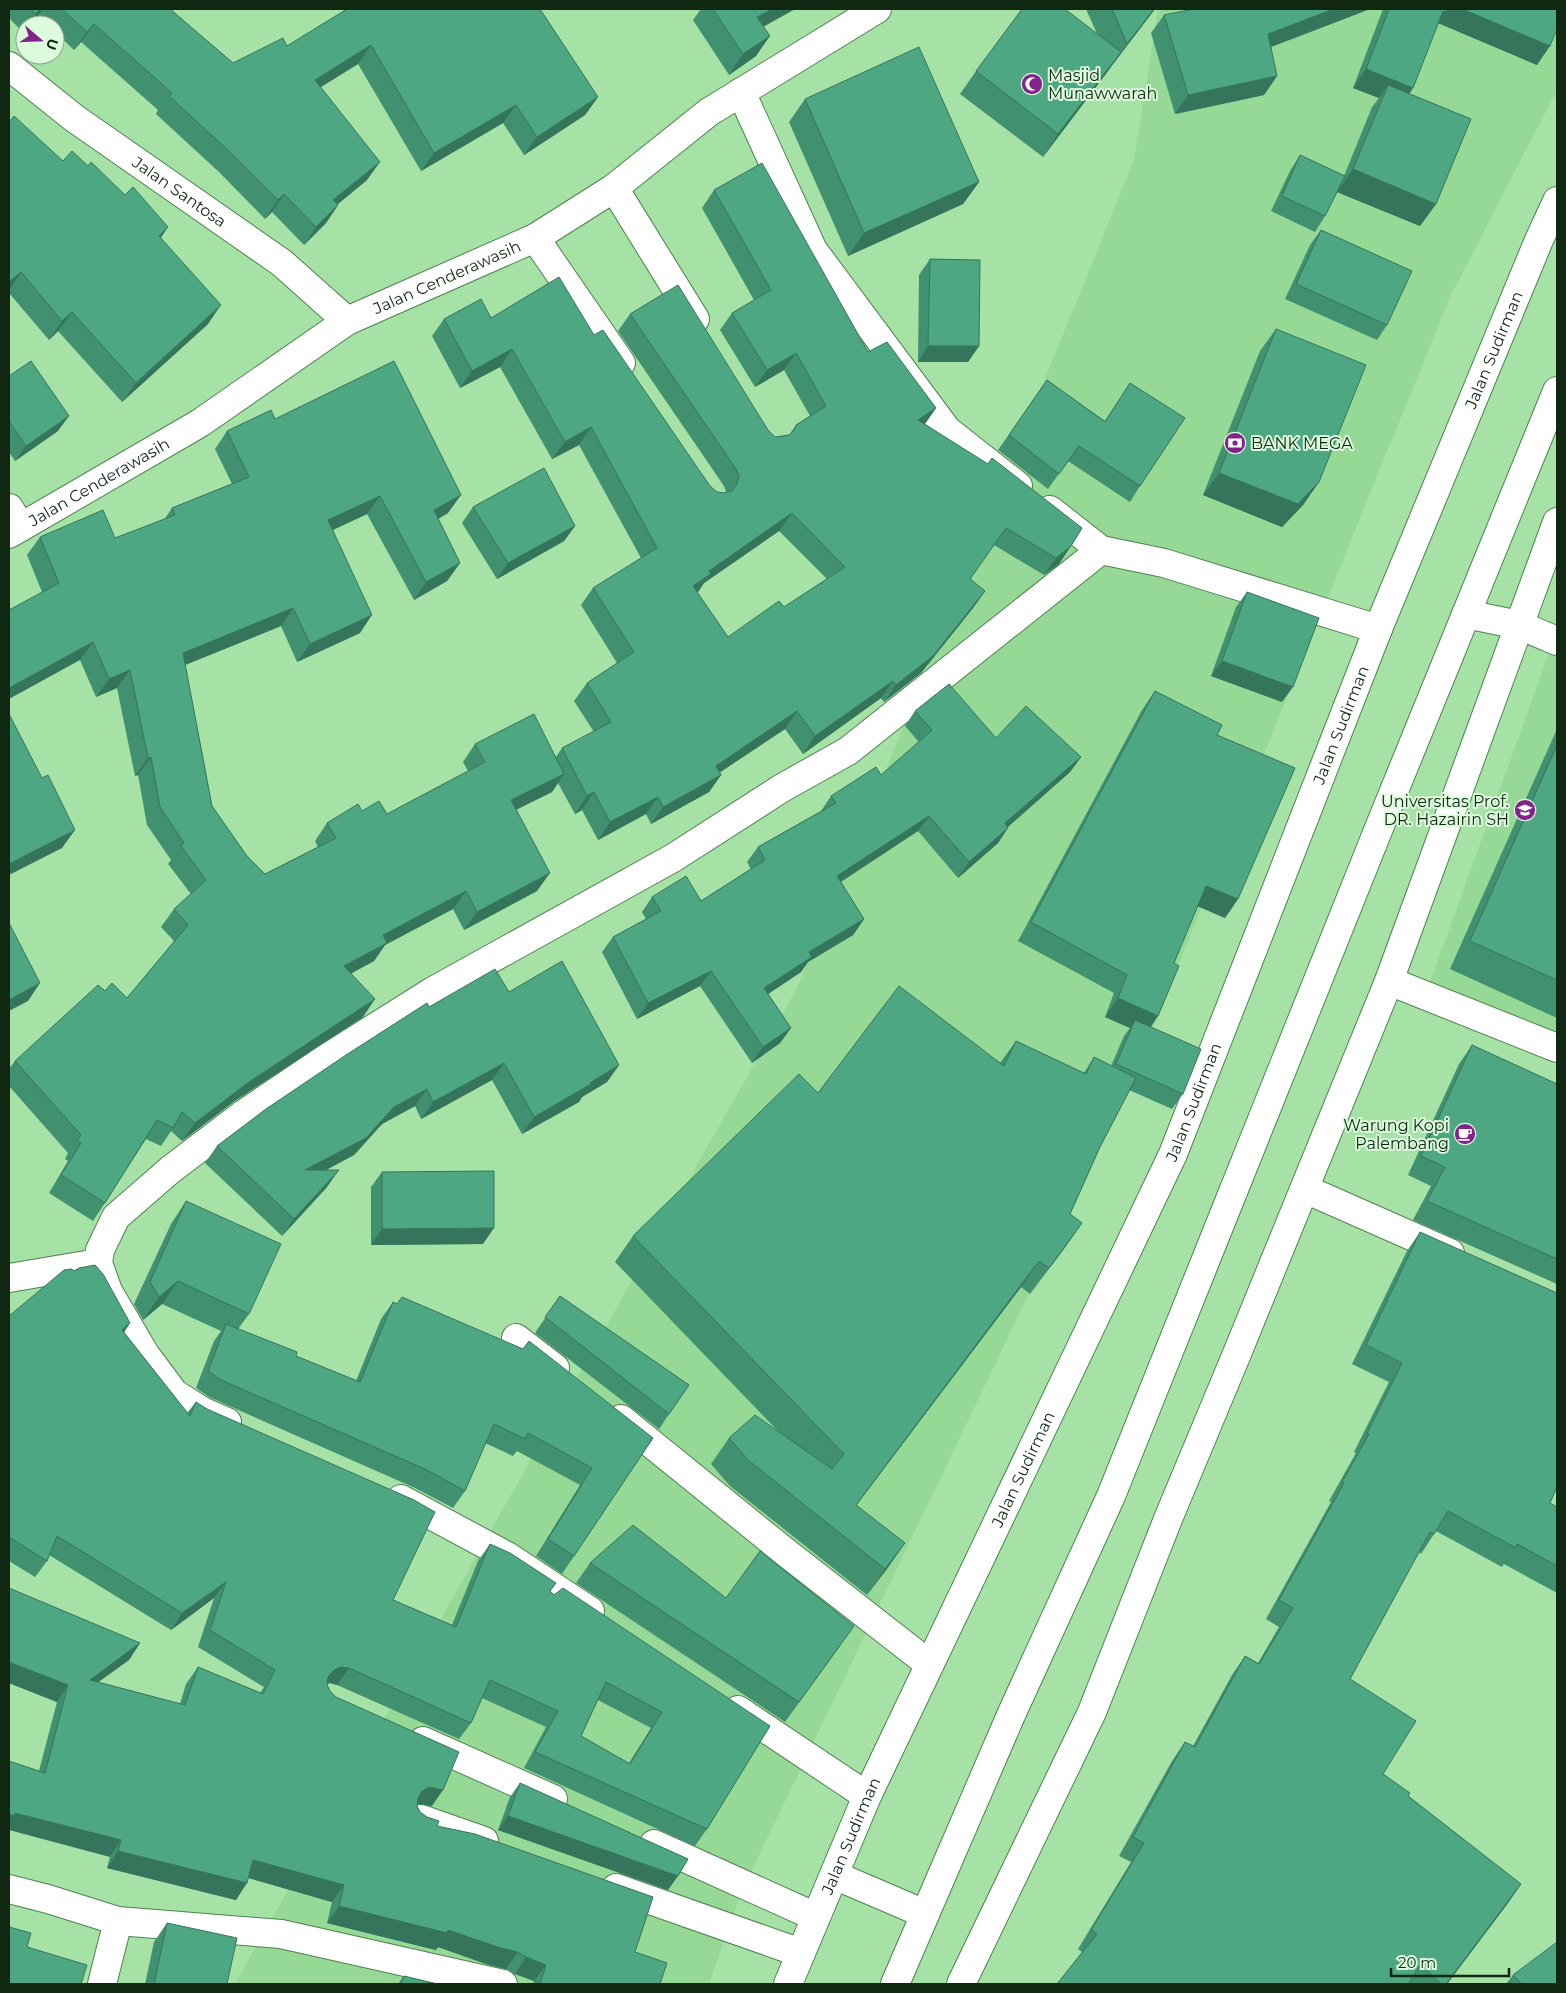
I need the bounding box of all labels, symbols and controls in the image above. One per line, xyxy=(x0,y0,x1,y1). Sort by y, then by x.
north arrow xyxy=(15,15,65,65)
text: U xyxy=(42,36,63,52)
place label: Masjid Munawwarah xyxy=(1048,66,1157,103)
mosque icon: Masjid Munawwarah xyxy=(1020,72,1044,96)
street label: Jalan Santosa xyxy=(128,152,230,231)
street label: Jalan Cenderawasih xyxy=(369,236,524,318)
street label: Jalan Sudirman xyxy=(1460,288,1526,412)
bank icon: BANK MEGA xyxy=(1223,431,1247,455)
street label: Jalan Cenderawasih xyxy=(24,433,173,531)
place label: BANK MEGA xyxy=(1251,434,1353,453)
street label: Jalan Sudirman xyxy=(1309,663,1372,788)
place label: Universitas Prof. DR. Hazairin SH xyxy=(1381,792,1509,829)
school or university icon: Universitas Prof. DR. Hazairin SH xyxy=(1513,798,1537,822)
street label: Jalan Sudirman xyxy=(1161,1040,1225,1165)
place label: Warung Kopi Palembang xyxy=(1343,1116,1449,1153)
cafe icon: Warung Kopi Palembang xyxy=(1453,1122,1477,1146)
street label: Jalan Sudirman xyxy=(987,1408,1058,1531)
street label: Jalan Sudirman xyxy=(817,1774,884,1898)
scale bar xyxy=(1391,1946,1508,1978)
text: 20 m xyxy=(1398,1953,1436,1972)

